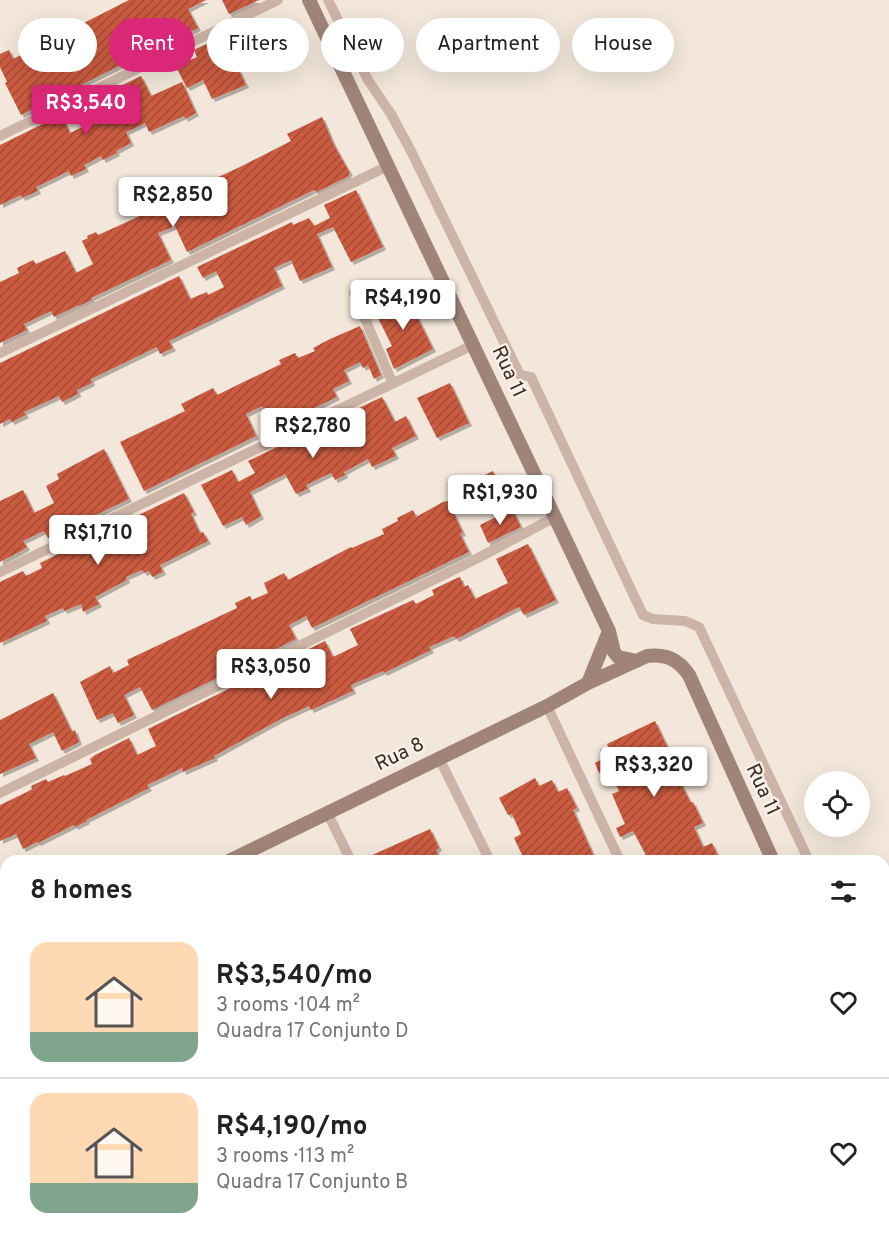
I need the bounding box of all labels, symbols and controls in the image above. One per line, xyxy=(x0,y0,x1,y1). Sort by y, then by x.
chip: Buy xyxy=(18,18,97,72)
chip: Rent xyxy=(109,18,195,72)
chip: Filters xyxy=(207,18,309,72)
chip: New xyxy=(321,18,404,72)
chip: Apartment xyxy=(416,18,560,72)
chip: House xyxy=(572,18,674,72)
pin: R$3,540 xyxy=(31,85,141,136)
text: R$3,540 xyxy=(46,91,127,117)
pin: R$2,850 xyxy=(118,177,228,228)
text: R$2,850 xyxy=(133,183,213,209)
pin: R$4,190 xyxy=(348,280,458,331)
text: R$4,190 xyxy=(364,286,442,312)
street label: Rua 11 xyxy=(485,342,531,402)
pin: R$2,780 xyxy=(258,408,368,459)
text: R$2,780 xyxy=(275,414,351,440)
pin: R$1,930 xyxy=(445,475,555,526)
text: R$1,930 xyxy=(462,481,538,507)
pin: R$1,710 xyxy=(43,515,153,566)
text: R$1,710 xyxy=(63,521,133,547)
pin: R$3,050 xyxy=(216,649,326,700)
text: R$3,050 xyxy=(231,655,311,681)
street label: Rua 8 xyxy=(371,732,429,778)
pin: R$3,320 xyxy=(599,747,709,798)
text: R$3,320 xyxy=(614,753,694,779)
street label: Rua 11 xyxy=(739,760,785,820)
map controls xyxy=(804,771,870,837)
button: locate xyxy=(804,771,870,837)
text: 8 homes xyxy=(30,875,133,908)
icon: filters xyxy=(827,875,860,908)
text: R$3,540/mo xyxy=(216,960,373,993)
icon: home xyxy=(78,966,150,1038)
icon: heart xyxy=(827,986,860,1019)
text: 3 rooms · 104 m² xyxy=(216,993,360,1019)
text: Quadra 17 Conjunto D xyxy=(216,1019,409,1045)
text: R$4,190/mo xyxy=(216,1111,368,1144)
icon: home xyxy=(78,1117,150,1189)
icon: heart xyxy=(827,1137,860,1170)
text: 3 rooms · 113 m² xyxy=(216,1144,354,1170)
text: Quadra 17 Conjunto B xyxy=(216,1170,408,1196)

